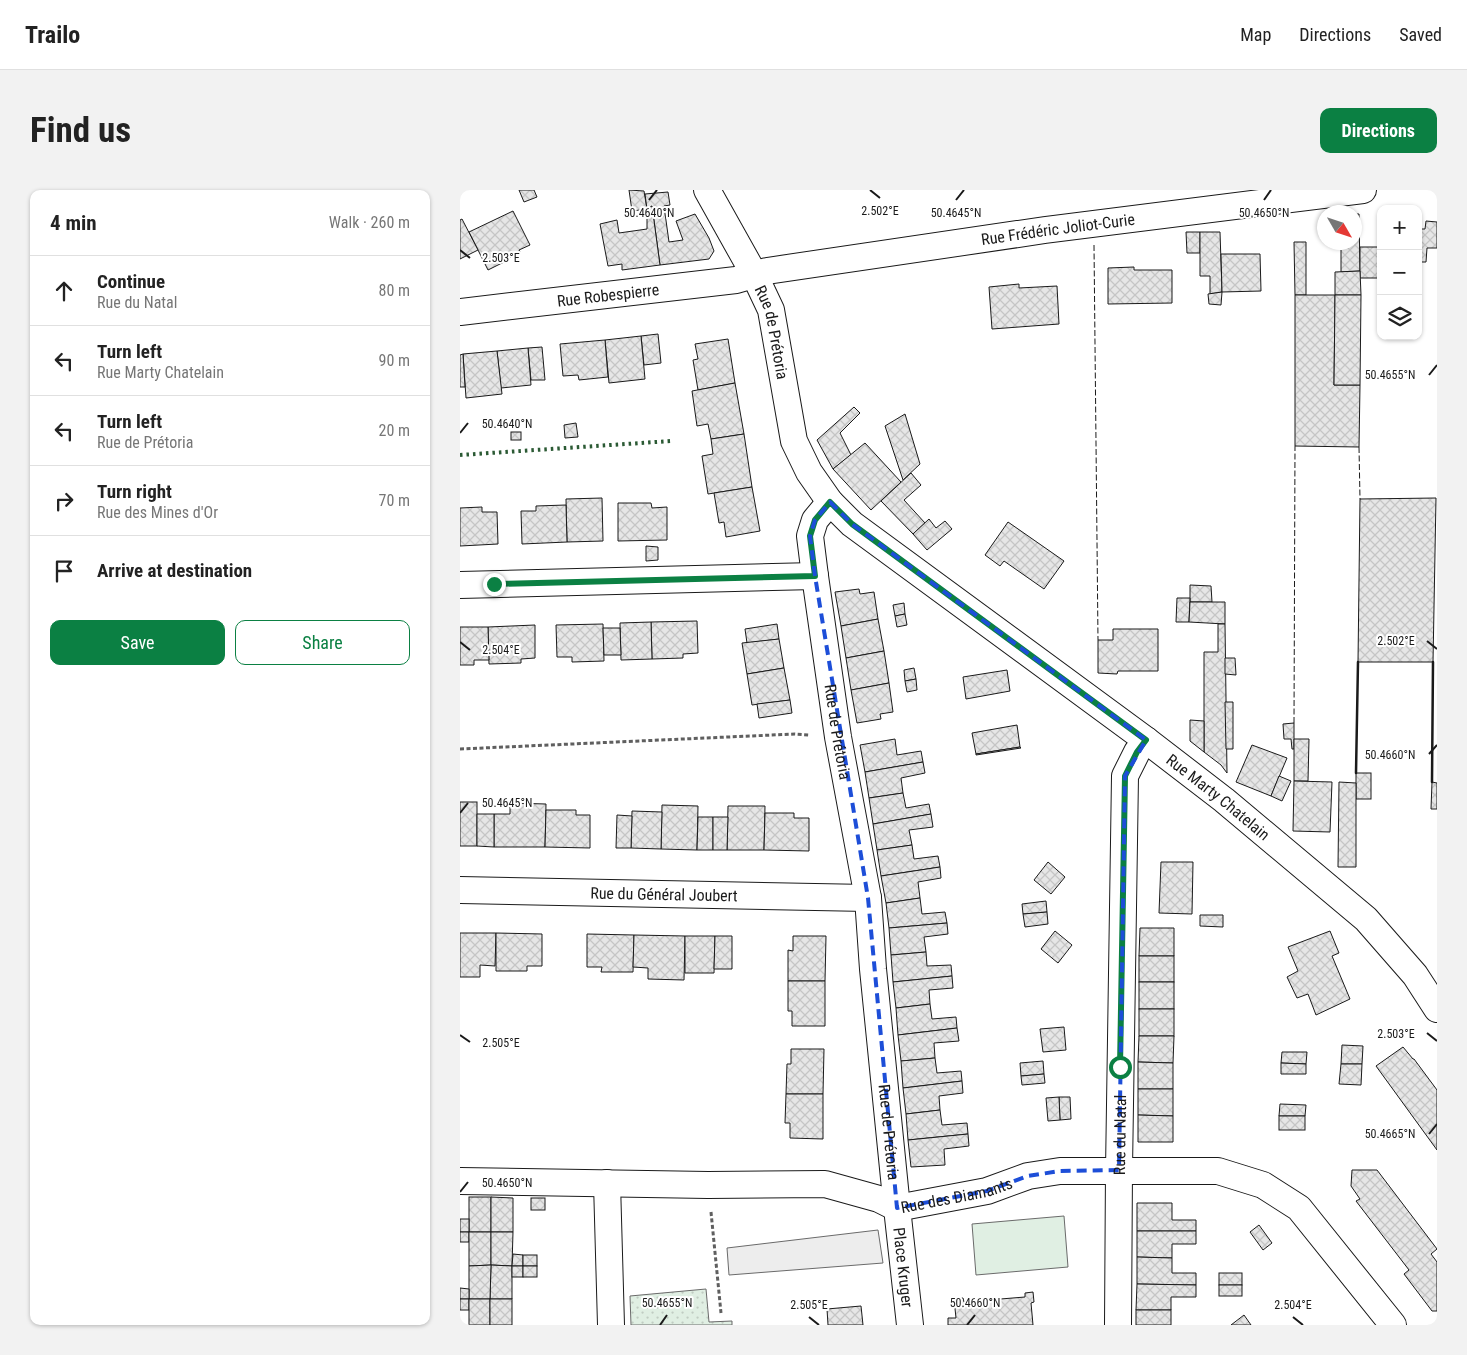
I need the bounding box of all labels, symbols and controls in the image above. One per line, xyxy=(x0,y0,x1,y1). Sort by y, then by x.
text: Trailo xyxy=(25,21,80,49)
text: Map xyxy=(1240,24,1271,45)
text: Directions xyxy=(1299,24,1371,45)
text: Saved xyxy=(1399,24,1442,45)
button: Directions xyxy=(1320,108,1437,153)
text: Find us xyxy=(30,110,131,151)
text: 2.502°E xyxy=(861,204,899,218)
north arrow xyxy=(1317,205,1362,250)
map controls xyxy=(1377,205,1422,340)
button: + xyxy=(1377,205,1422,250)
text: 50.4640°N xyxy=(624,206,674,220)
text: 50.4645°N xyxy=(931,206,981,220)
text: 50.4650°N xyxy=(1239,206,1289,220)
street label: Rue Frédéric Joliot-Curie xyxy=(980,210,1136,249)
text: 4 min xyxy=(50,211,97,235)
text: Walk · 260 m xyxy=(329,213,410,232)
button: − xyxy=(1377,250,1422,295)
text: 2.503°E xyxy=(482,251,520,265)
text: Continue xyxy=(97,270,165,293)
icon: ahead xyxy=(50,277,78,305)
street label: Rue Robespierre xyxy=(556,280,660,311)
text: 80 m xyxy=(378,281,410,300)
street label: Rue de Prétoria xyxy=(751,282,792,381)
text: Rue du Natal xyxy=(97,293,177,312)
button: layers xyxy=(1377,295,1422,340)
text: Turn left xyxy=(97,340,162,363)
icon: left xyxy=(50,347,78,375)
text: 90 m xyxy=(378,351,410,370)
text: Rue Marty Chatelain xyxy=(97,363,224,382)
text: 50.4655°N xyxy=(1365,368,1415,382)
text: Turn left xyxy=(97,410,162,433)
icon: left xyxy=(50,417,78,445)
text: 50.4640°N xyxy=(482,417,532,431)
text: 20 m xyxy=(378,421,410,440)
text: Rue de Prétoria xyxy=(97,433,193,452)
text: Turn right xyxy=(97,480,172,503)
icon: right xyxy=(50,487,78,515)
text: 70 m xyxy=(378,491,410,510)
text: Rue des Mines d'Or xyxy=(97,503,218,522)
icon: arrive xyxy=(50,557,78,585)
text: Arrive at destination xyxy=(97,559,252,582)
route end xyxy=(483,573,506,596)
button: Save xyxy=(50,620,225,665)
button: Share xyxy=(235,620,410,665)
text: 2.502°E xyxy=(1377,634,1415,648)
text: 2.504°E xyxy=(482,643,520,657)
street label: Rue de Prétoria xyxy=(821,683,855,781)
text: 50.4660°N xyxy=(1365,748,1415,762)
street label: Rue Marty Chatelain xyxy=(1162,750,1273,844)
text: 50.4645°N xyxy=(482,796,532,810)
street label: Rue du Général Joubert xyxy=(590,884,738,905)
text: 2.503°E xyxy=(1377,1027,1415,1041)
text: 2.505°E xyxy=(482,1036,520,1050)
route start xyxy=(1109,1056,1132,1079)
street label: Rue de Prétoria xyxy=(875,1083,903,1181)
street label: Rue du Natal xyxy=(1110,1095,1130,1175)
text: 50.4665°N xyxy=(1365,1127,1415,1141)
street label: Rue des Diamants xyxy=(899,1174,1015,1217)
text: 50.4650°N xyxy=(482,1176,532,1190)
street label: Place Kruger xyxy=(889,1226,917,1309)
text: 50.4655°N xyxy=(642,1296,692,1310)
text: 50.4660°N xyxy=(950,1296,1000,1310)
text: 2.505°E xyxy=(790,1298,828,1312)
text: 2.504°E xyxy=(1274,1298,1312,1312)

